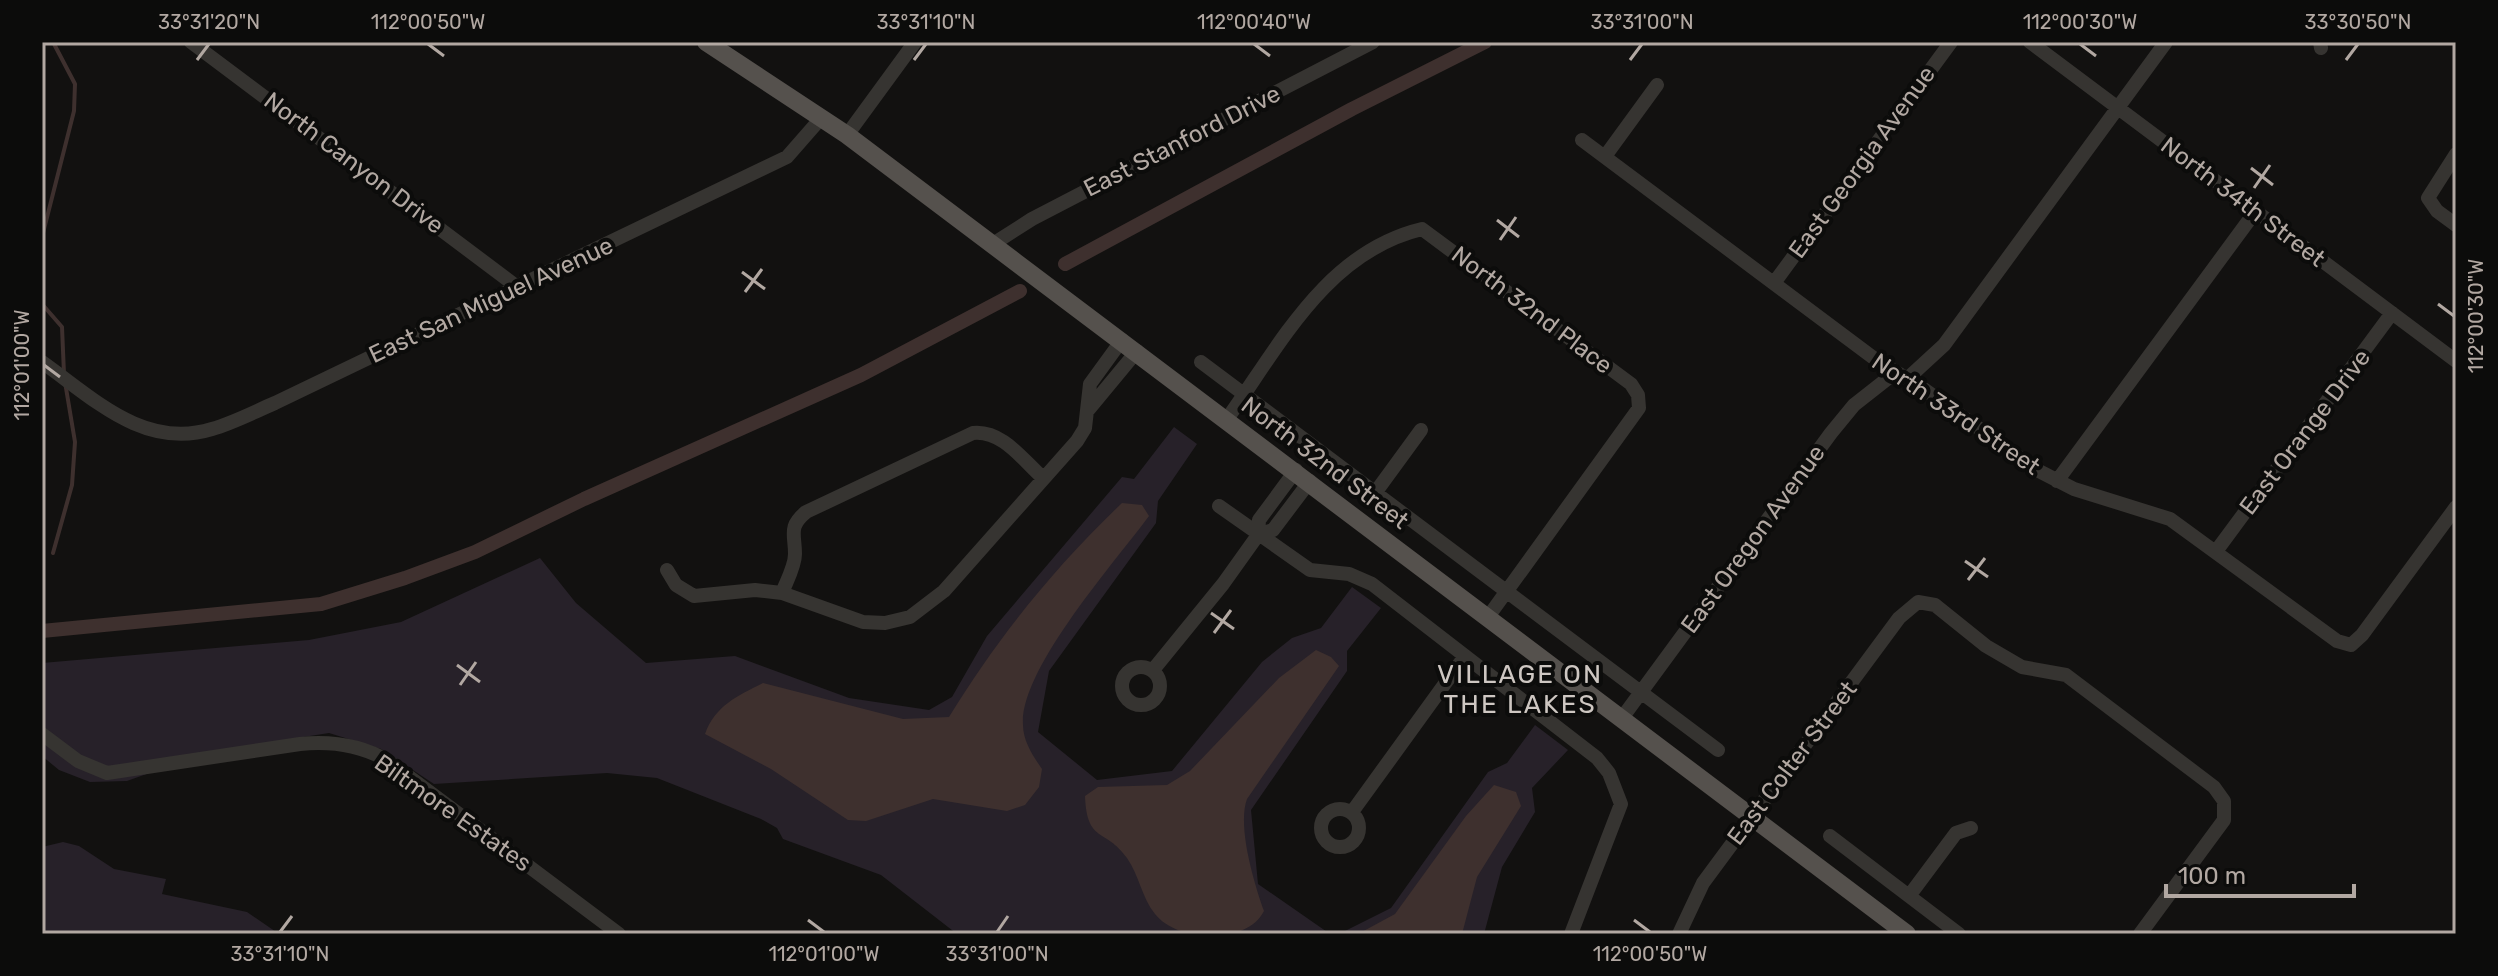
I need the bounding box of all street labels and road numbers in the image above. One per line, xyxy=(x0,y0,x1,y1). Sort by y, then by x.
street label: East Georgia Avenue xyxy=(1783,61,1941,263)
street label: East Stanford Drive xyxy=(1079,79,1285,203)
street label: North Canyon Drive xyxy=(259,86,449,240)
street label: North 34th Street xyxy=(2155,131,2331,273)
street label: East San Miguel Avenue xyxy=(365,231,617,369)
street label: North 32nd Place xyxy=(1446,240,1618,380)
street label: East Orange Drive xyxy=(2234,344,2376,520)
street label: North 33rd Street xyxy=(1867,347,2045,481)
street label: North 32nd Street xyxy=(1236,391,1414,535)
street label: East Oregon Avenue xyxy=(1675,439,1831,639)
street label: East Colter Street xyxy=(1721,676,1863,850)
street label: Biltmore Estates xyxy=(369,749,537,877)

